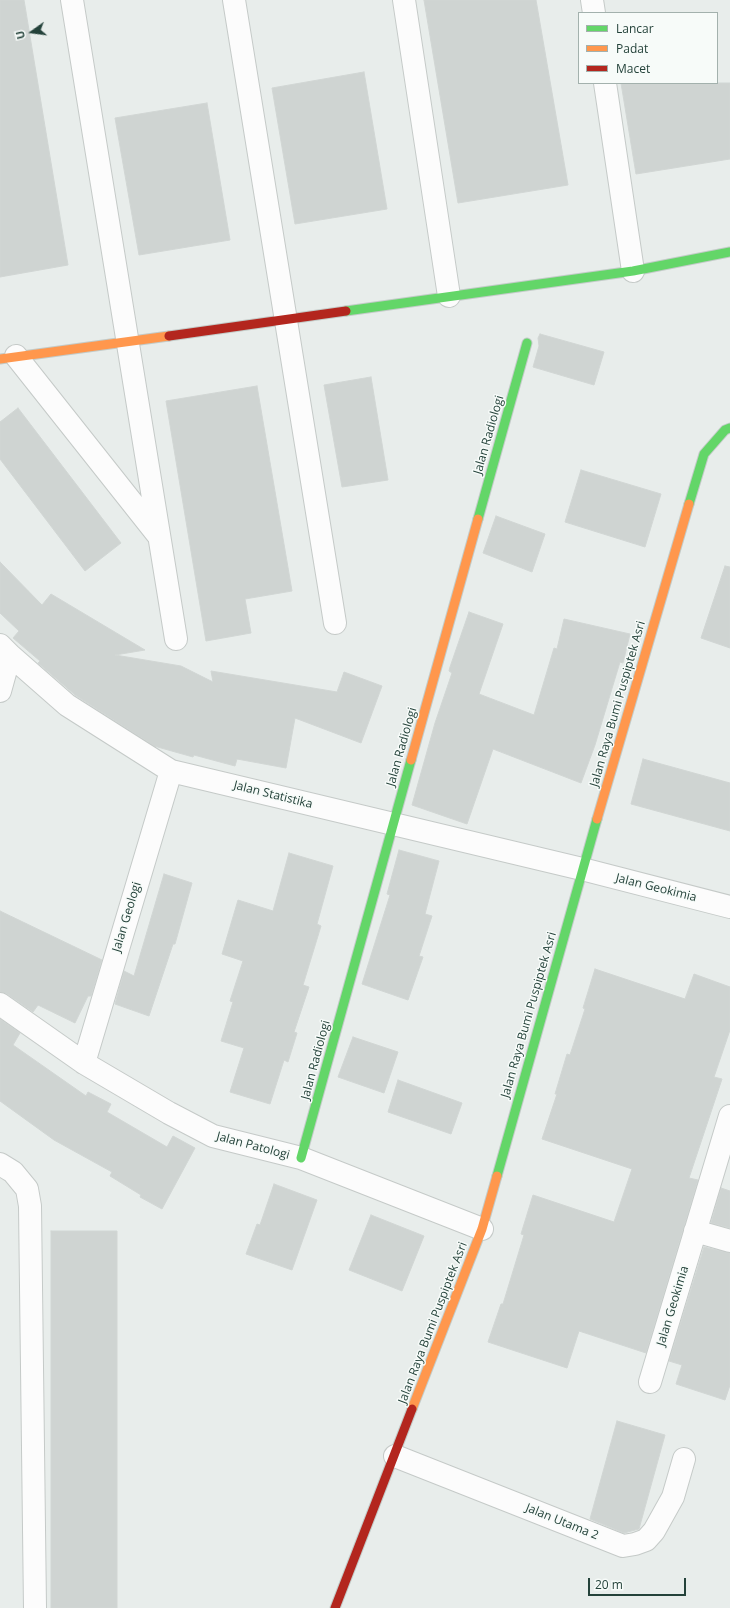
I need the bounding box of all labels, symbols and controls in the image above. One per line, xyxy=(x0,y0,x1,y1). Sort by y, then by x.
north arrow xyxy=(12,12,52,52)
legend xyxy=(578,12,718,84)
text: Lancar xyxy=(616,20,654,37)
text: U xyxy=(12,29,28,41)
text: Padat xyxy=(616,40,648,57)
text: Macet xyxy=(616,60,650,77)
street label: Jalan Radiologi xyxy=(471,394,507,476)
street label: Jalan Raya Bumi Puspiptek Asri xyxy=(587,619,649,789)
street label: Jalan Radiologi xyxy=(384,706,420,788)
street label: Jalan Statistika xyxy=(232,778,314,812)
street label: Jalan Geokimia xyxy=(614,871,698,905)
street label: Jalan Geologi xyxy=(110,880,144,954)
street label: Jalan Raya Bumi Puspiptek Asri xyxy=(498,930,560,1100)
street label: Jalan Radiologi xyxy=(298,1019,334,1101)
street label: Jalan Patologi xyxy=(215,1129,291,1163)
street label: Jalan Raya Bumi Puspiptek Asri xyxy=(395,1240,471,1406)
street label: Jalan Geokimia xyxy=(654,1264,692,1348)
street label: Jalan Utama 2 xyxy=(523,1501,601,1543)
scale bar xyxy=(590,1570,688,1596)
text: 20 m xyxy=(595,1576,623,1593)

